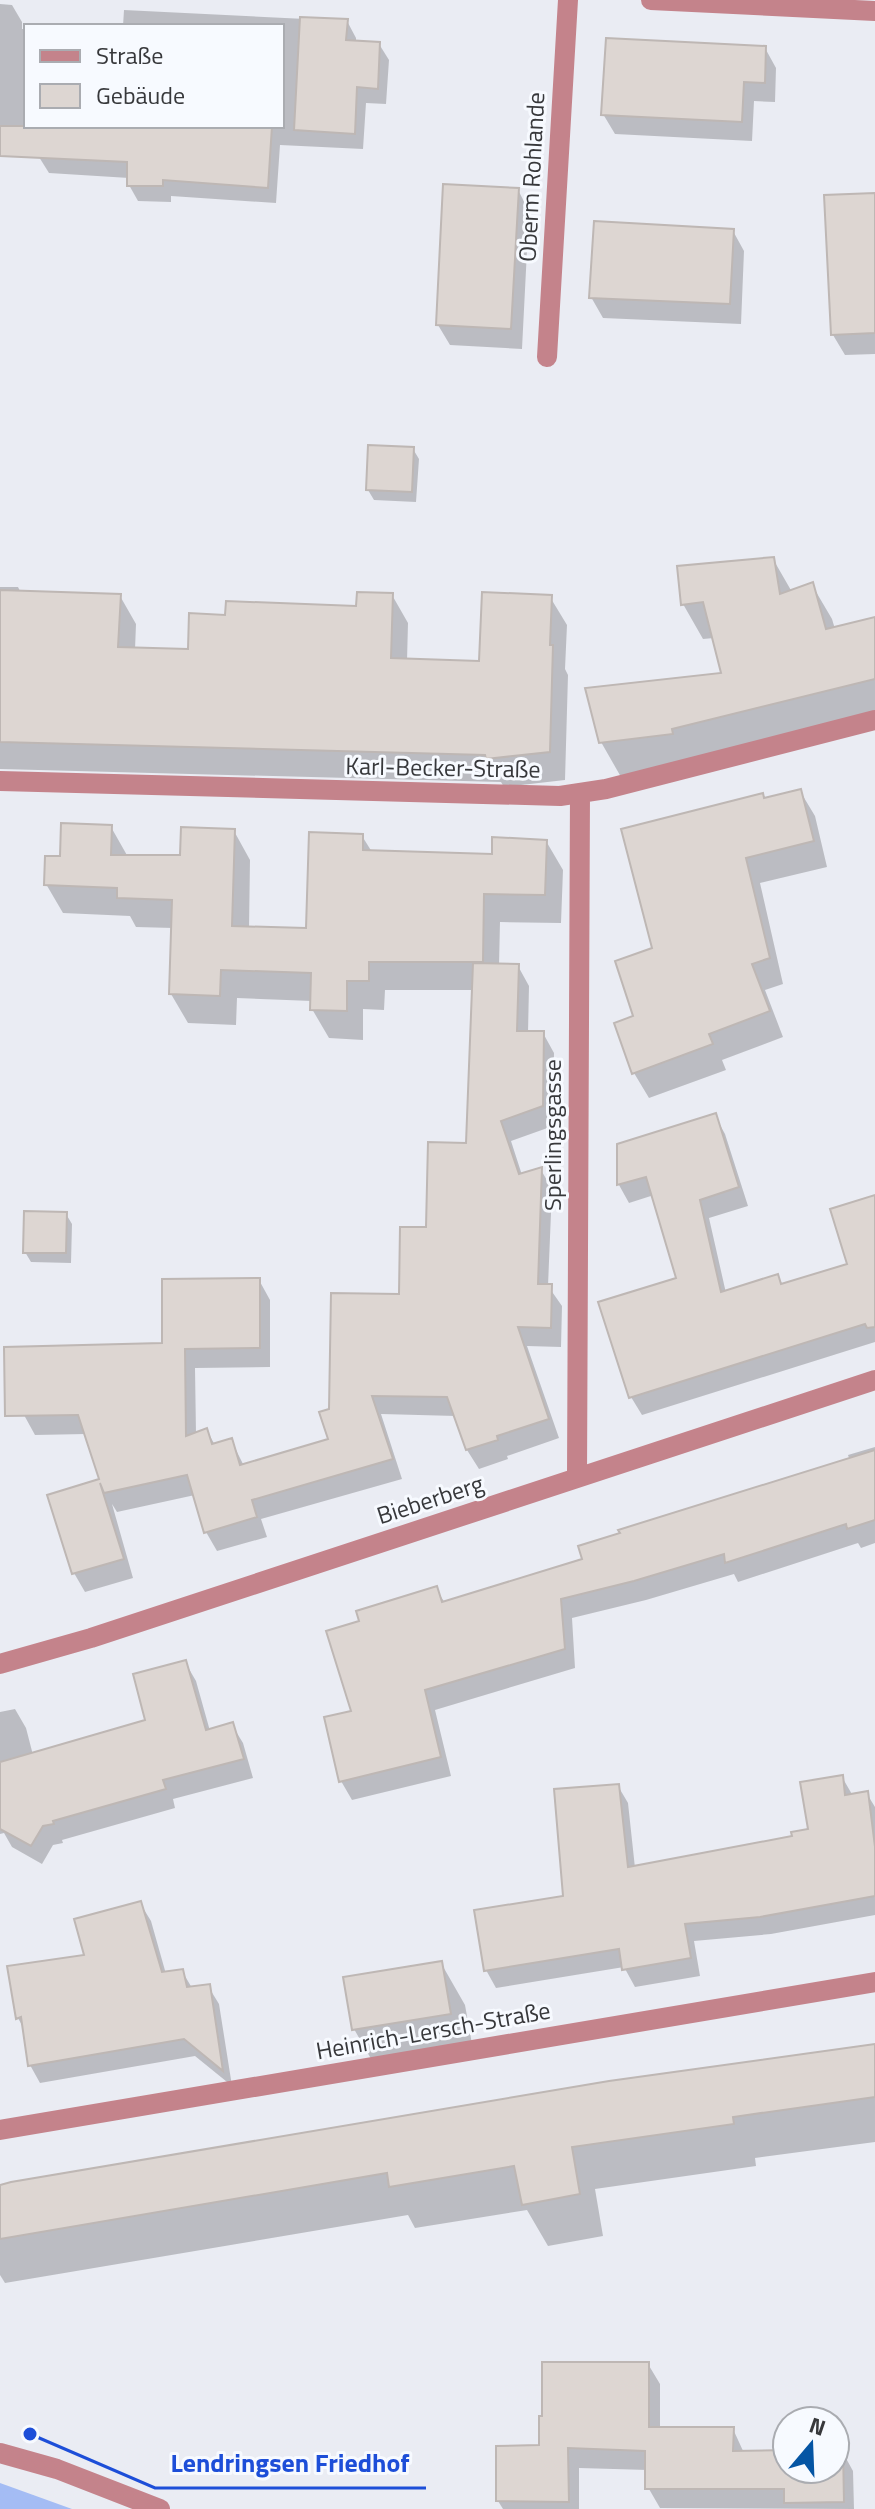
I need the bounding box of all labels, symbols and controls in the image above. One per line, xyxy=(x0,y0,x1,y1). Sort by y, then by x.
legend xyxy=(24,24,284,128)
text: Straße xyxy=(96,37,163,73)
text: Gebäude xyxy=(96,77,185,113)
street label: Oberm Rohlande xyxy=(509,91,553,263)
street label: Karl-Becker-Straße xyxy=(345,747,541,787)
street label: Sperlingsgasse xyxy=(534,1059,570,1211)
street label: Bieberberg xyxy=(372,1465,488,1533)
street label: Heinrich-Lersch-Straße xyxy=(313,1992,553,2068)
north arrow xyxy=(771,2405,851,2485)
text: N xyxy=(805,2408,830,2445)
callout: Lendringsen Friedhof xyxy=(155,2438,426,2488)
text: Lendringsen Friedhof xyxy=(170,2443,410,2482)

